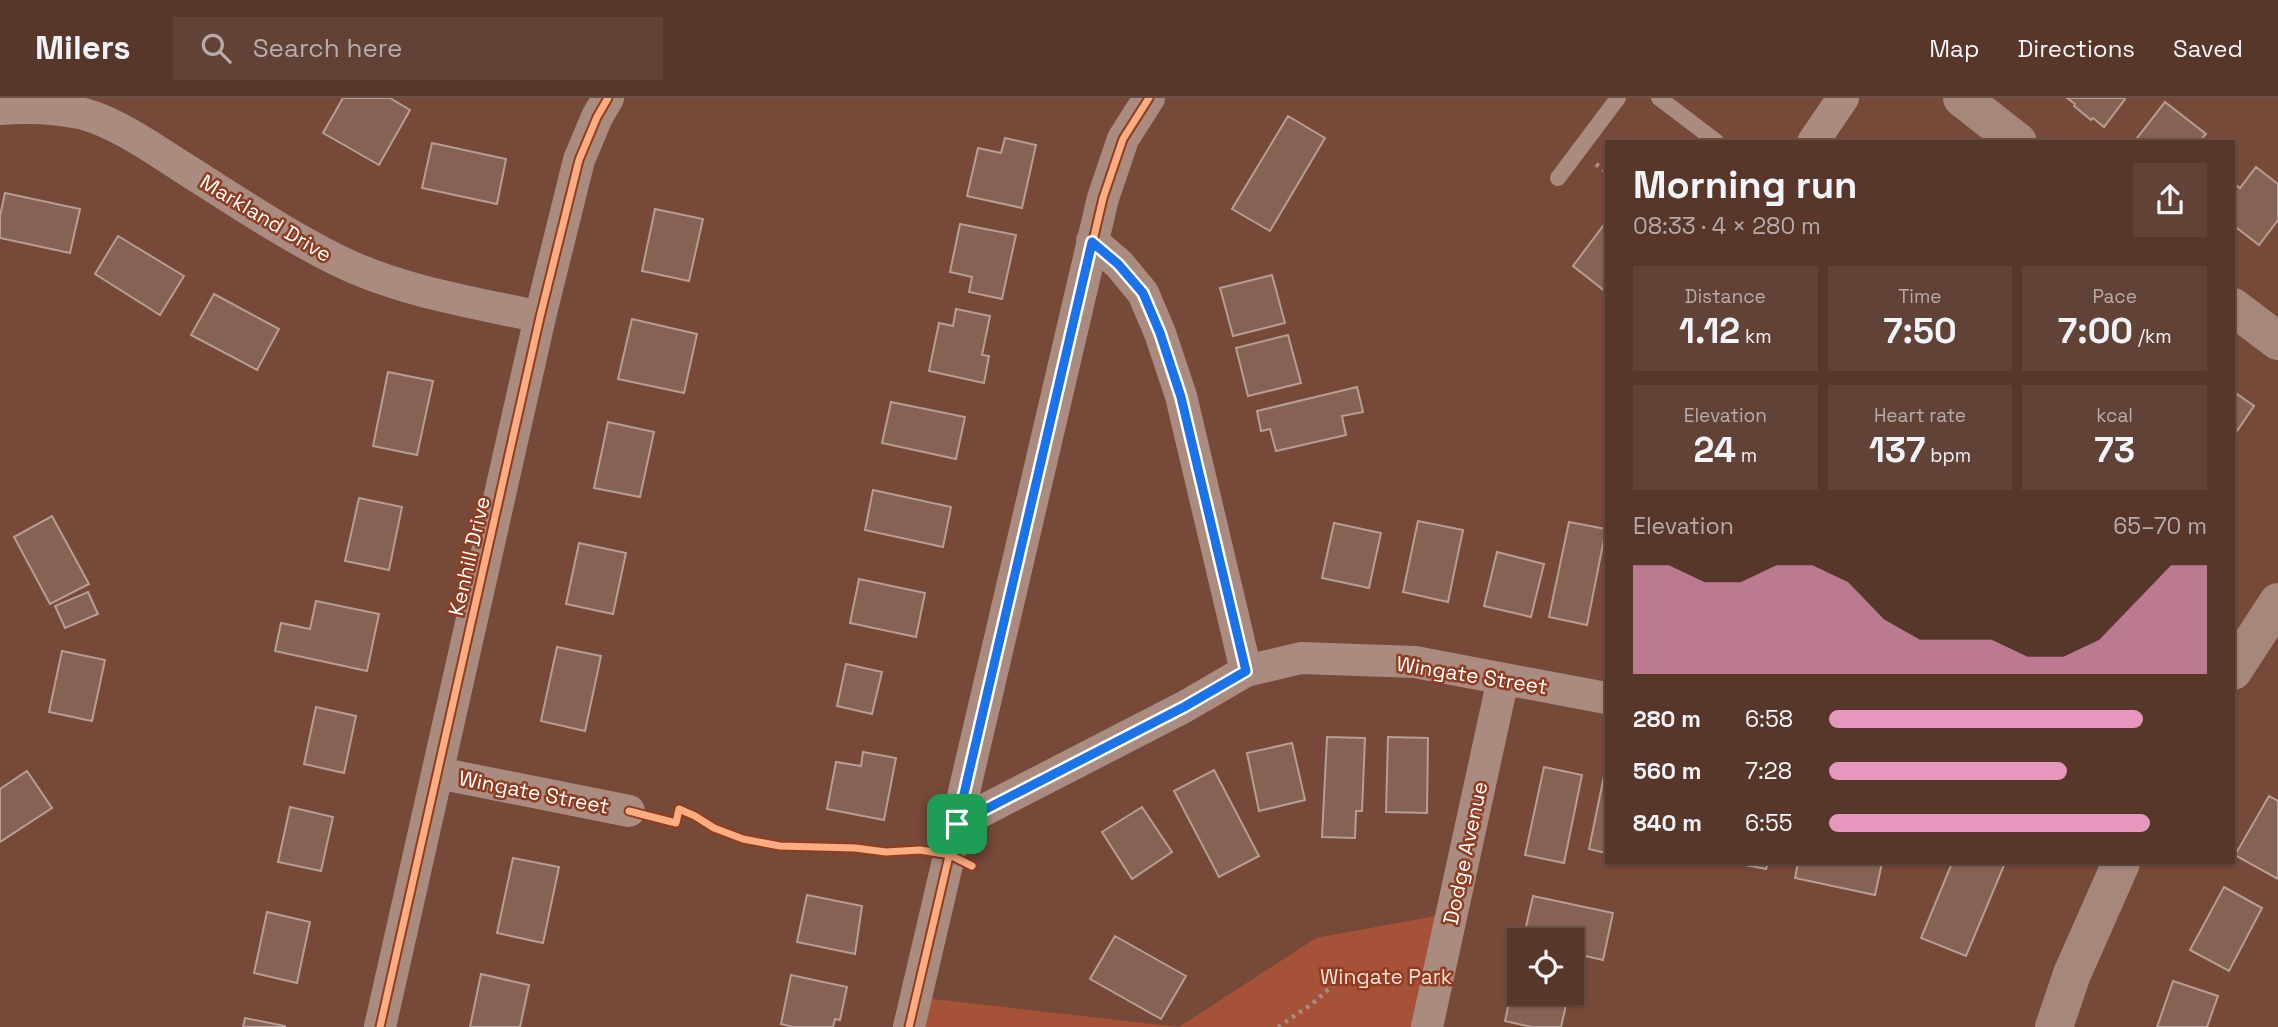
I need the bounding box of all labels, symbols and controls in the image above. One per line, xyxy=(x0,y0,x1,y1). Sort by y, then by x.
search box xyxy=(173,17,663,80)
text: Milers xyxy=(35,27,131,69)
icon: search xyxy=(197,29,235,67)
text: Search here xyxy=(253,31,403,65)
text: Map xyxy=(1929,33,1979,64)
text: Directions xyxy=(2017,33,2135,64)
text: Saved xyxy=(2173,33,2243,64)
text: Morning run xyxy=(1633,161,1858,209)
button: share xyxy=(2133,163,2207,237)
street label: Markland Drive xyxy=(195,168,337,268)
text: 08:33 · 4 × 280 m xyxy=(1633,211,1821,241)
text: Distance xyxy=(1685,284,1766,309)
text: Time xyxy=(1898,284,1942,309)
text: Pace xyxy=(2092,284,2137,309)
text: 1.12 xyxy=(1679,309,1740,353)
text: 7:50 xyxy=(1883,309,1957,353)
text: 7:00 xyxy=(2058,309,2133,353)
text: km xyxy=(1740,324,1772,349)
text: /km xyxy=(2133,324,2172,349)
text: Elevation xyxy=(1684,403,1767,428)
text: Heart rate xyxy=(1874,403,1966,428)
text: kcal xyxy=(2096,403,2133,428)
text: 24 xyxy=(1693,428,1736,472)
text: 137 xyxy=(1869,428,1925,472)
text: 73 xyxy=(2094,428,2135,472)
text: m xyxy=(1736,443,1757,468)
text: bpm xyxy=(1925,443,1971,468)
street label: Kenhill Drive xyxy=(442,494,496,618)
text: Elevation xyxy=(1633,511,1734,541)
text: 65–70 m xyxy=(2113,511,2207,541)
street label: Wingate Street xyxy=(1395,650,1549,700)
text: 280 m xyxy=(1633,704,1701,734)
text: 6:58 xyxy=(1745,704,1793,734)
text: 560 m xyxy=(1633,756,1701,786)
text: 7:28 xyxy=(1745,756,1792,786)
street label: Wingate Street xyxy=(457,764,611,820)
street label: Dodge Avenue xyxy=(1437,779,1493,927)
pin xyxy=(927,794,987,854)
icon: arrive xyxy=(938,805,976,843)
text: 840 m xyxy=(1633,808,1702,838)
text: 6:55 xyxy=(1745,808,1792,838)
map controls xyxy=(1507,928,1584,1005)
button: locate xyxy=(1507,928,1584,1005)
park label: Wingate Park xyxy=(1320,963,1452,990)

